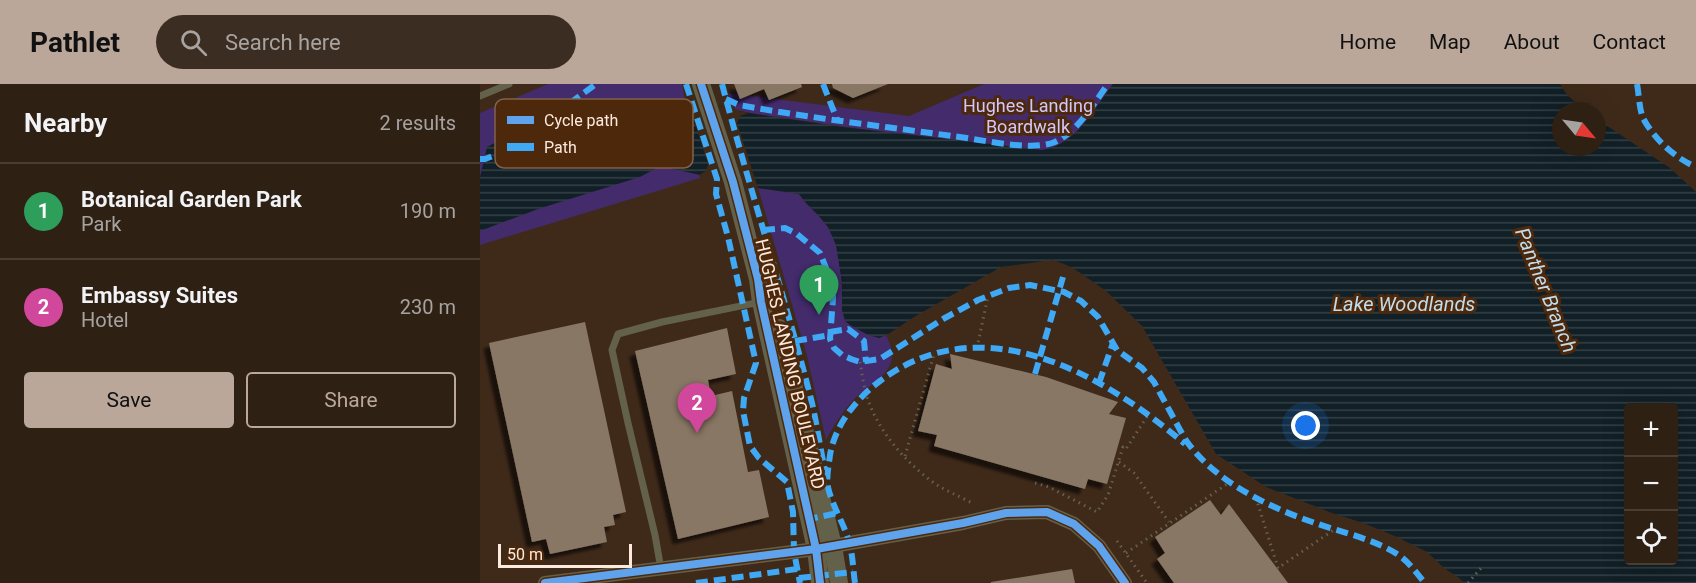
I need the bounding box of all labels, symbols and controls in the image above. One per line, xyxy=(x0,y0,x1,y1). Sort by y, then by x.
search box xyxy=(156,15,576,69)
text: Pathlet xyxy=(30,26,120,59)
icon: search xyxy=(177,26,210,59)
text: Search here xyxy=(225,30,341,55)
text: Home xyxy=(1340,30,1396,54)
text: Map xyxy=(1429,30,1471,54)
text: About xyxy=(1504,30,1560,54)
text: Contact xyxy=(1593,30,1666,54)
park label: Hughes Landing Boardwalk xyxy=(963,95,1093,137)
legend xyxy=(495,99,693,168)
north arrow xyxy=(1552,102,1606,156)
text: Nearby xyxy=(24,108,107,138)
text: 2 results xyxy=(380,111,456,135)
text: Cycle path xyxy=(544,111,618,130)
text: Path xyxy=(544,138,577,157)
text: Botanical Garden Park xyxy=(81,187,302,212)
text: 1 xyxy=(38,199,49,223)
text: 190 m xyxy=(400,199,456,223)
text: Park xyxy=(81,212,121,236)
water label: Panther Branch xyxy=(1510,224,1582,356)
street label: HUGHES LANDING BOULEVARD xyxy=(751,237,830,491)
pin: 1 xyxy=(800,266,838,315)
text: Embassy Suites xyxy=(81,283,238,308)
water label: Lake Woodlands xyxy=(1333,292,1475,316)
text: 2 xyxy=(38,295,49,319)
text: 230 m xyxy=(400,295,456,319)
text: Hotel xyxy=(81,308,129,332)
button: Save xyxy=(24,372,234,428)
button: Share xyxy=(246,372,456,428)
pin: 2 xyxy=(678,384,716,433)
map controls xyxy=(1624,403,1678,565)
button: + xyxy=(1624,403,1678,457)
your location xyxy=(1291,411,1320,440)
button: − xyxy=(1624,457,1678,511)
button: locate xyxy=(1624,511,1678,565)
scale bar xyxy=(498,541,632,568)
text: 50 m xyxy=(507,545,543,564)

